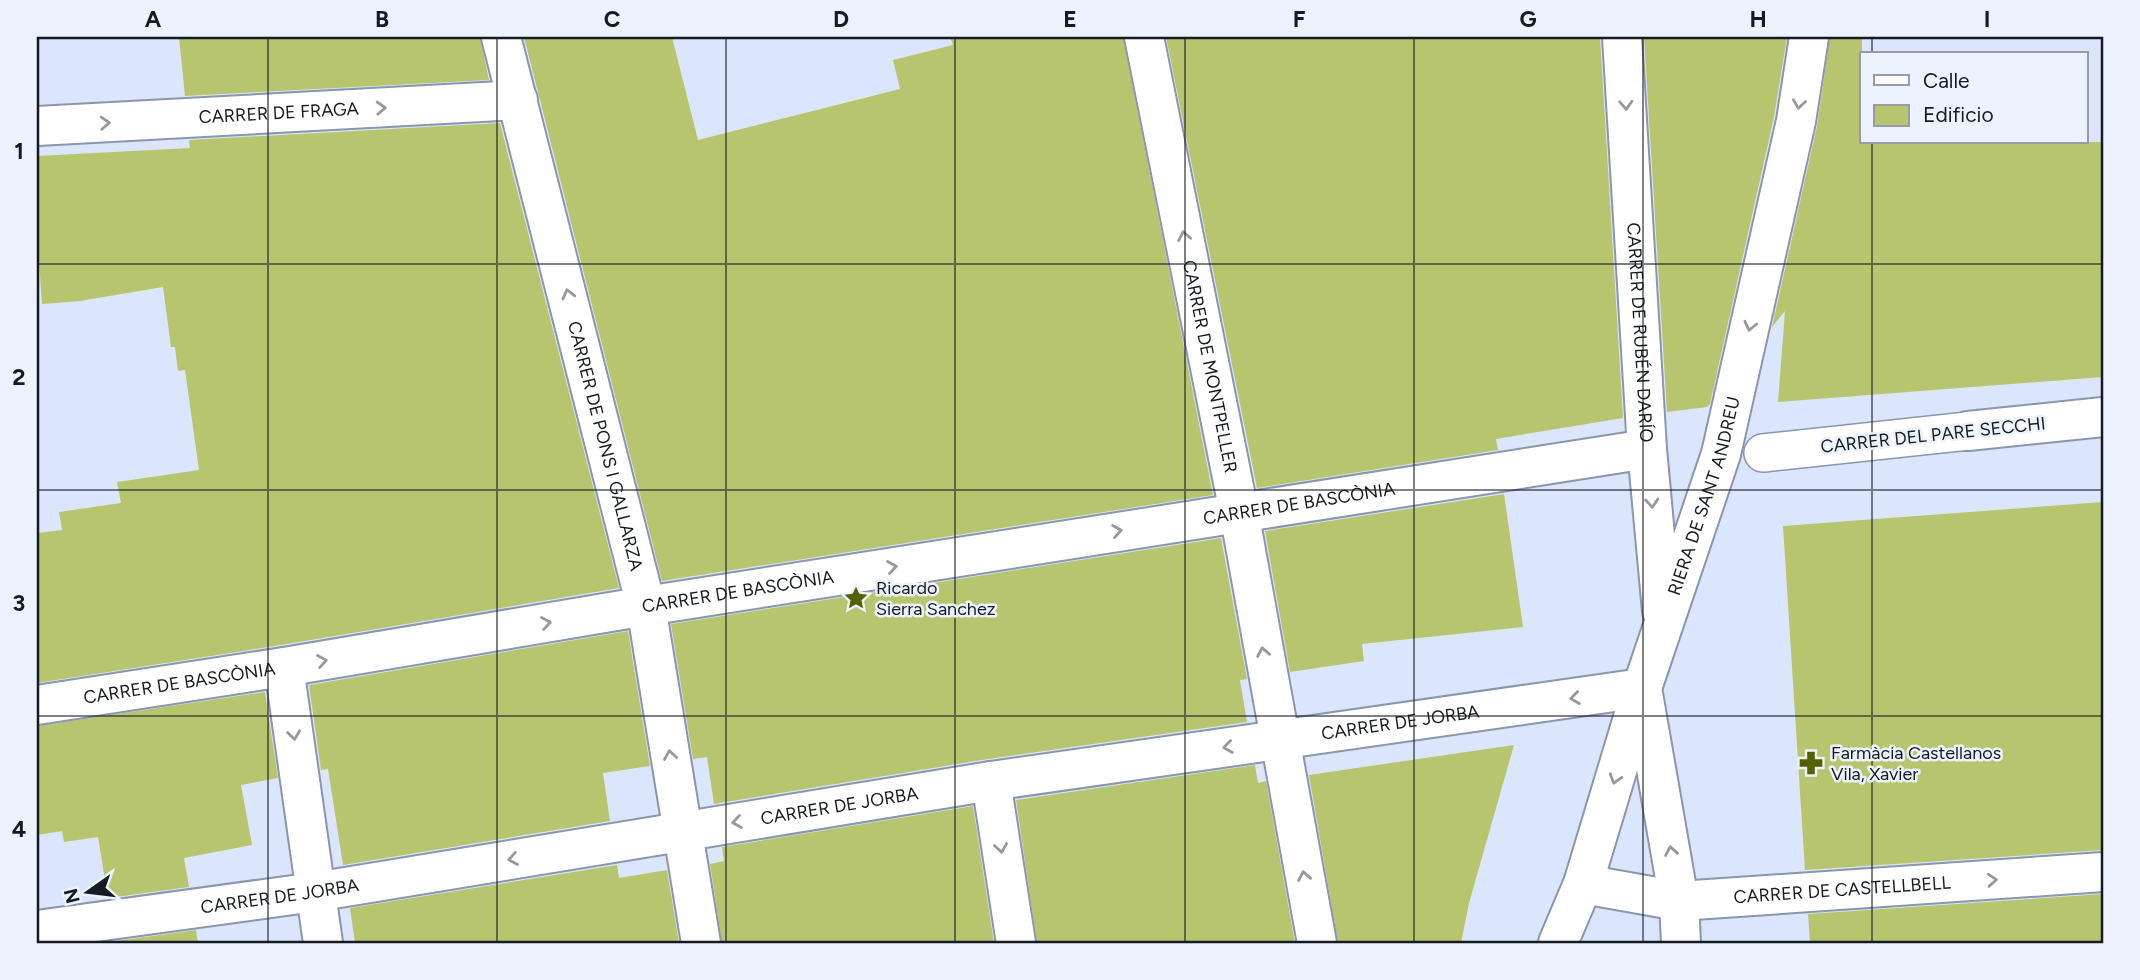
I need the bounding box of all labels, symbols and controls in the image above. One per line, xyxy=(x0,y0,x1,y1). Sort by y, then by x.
text: A xyxy=(145,5,162,33)
text: B xyxy=(375,5,389,33)
text: C xyxy=(604,5,621,33)
text: D xyxy=(833,5,849,33)
text: E xyxy=(1063,5,1077,33)
text: F xyxy=(1293,5,1306,33)
text: G xyxy=(1519,5,1537,33)
text: H xyxy=(1749,5,1767,33)
text: I xyxy=(1984,5,1990,33)
legend xyxy=(1860,52,2088,144)
text: Calle xyxy=(1923,68,1970,93)
street label: CARRER DE FRAGA xyxy=(198,98,359,128)
one-way arrow xyxy=(1791,98,1806,110)
one-way arrow xyxy=(376,100,387,115)
one-way arrow xyxy=(1619,100,1634,111)
text: Edificio xyxy=(1923,102,1994,127)
one-way arrow xyxy=(100,115,111,130)
text: 1 xyxy=(14,137,24,165)
street label: CARRER DE RUBÉN DARÍO xyxy=(1622,222,1658,443)
one-way arrow xyxy=(1178,230,1193,242)
street label: CARRER DE MONTPELLER xyxy=(1178,258,1242,475)
one-way arrow xyxy=(562,288,576,300)
street label: CARRER DE PONS I GALLARZA xyxy=(563,319,648,573)
one-way arrow xyxy=(1744,320,1758,332)
text: 2 xyxy=(12,363,26,391)
street label: RIERA DE SANT ANDREU xyxy=(1663,394,1745,598)
street label: CARRER DEL PARE SECCHI xyxy=(1819,412,2047,458)
street label: CARRER DE BASCÒNIA xyxy=(1202,478,1396,529)
one-way arrow xyxy=(1644,498,1659,509)
one-way arrow xyxy=(1111,524,1122,539)
one-way arrow xyxy=(886,560,898,575)
street label: CARRER DE BASCÒNIA xyxy=(640,566,835,617)
place label: Ricardo Sierra Sanchez xyxy=(876,577,996,620)
place icon: Ricardo Sierra Sanchez xyxy=(842,584,870,612)
text: 3 xyxy=(13,589,25,617)
one-way arrow xyxy=(540,616,552,631)
one-way arrow xyxy=(1256,646,1271,658)
one-way arrow xyxy=(316,654,328,669)
street label: CARRER DE BASCÒNIA xyxy=(82,657,277,709)
one-way arrow xyxy=(1569,690,1581,705)
street label: CARRER DE JORBA xyxy=(1320,700,1481,745)
one-way arrow xyxy=(286,729,301,741)
one-way arrow xyxy=(1222,740,1234,755)
place label: Farmàcia Castellanos Vila, Xavier xyxy=(1831,742,2001,785)
one-way arrow xyxy=(663,749,678,761)
pharmacy icon: Farmàcia Castellanos Vila, Xavier xyxy=(1797,749,1825,777)
one-way arrow xyxy=(1608,772,1623,784)
street label: CARRER DE JORBA xyxy=(759,782,920,830)
one-way arrow xyxy=(731,814,743,829)
text: 4 xyxy=(12,815,26,843)
one-way arrow xyxy=(993,842,1008,854)
one-way arrow xyxy=(1664,845,1679,857)
one-way arrow xyxy=(507,851,518,866)
north arrow xyxy=(52,858,122,928)
one-way arrow xyxy=(1298,870,1313,882)
street label: CARRER DE CASTELLBELL xyxy=(1733,871,1952,908)
one-way arrow xyxy=(1987,873,1998,888)
street label: CARRER DE JORBA xyxy=(199,874,360,919)
text: N xyxy=(59,886,85,906)

